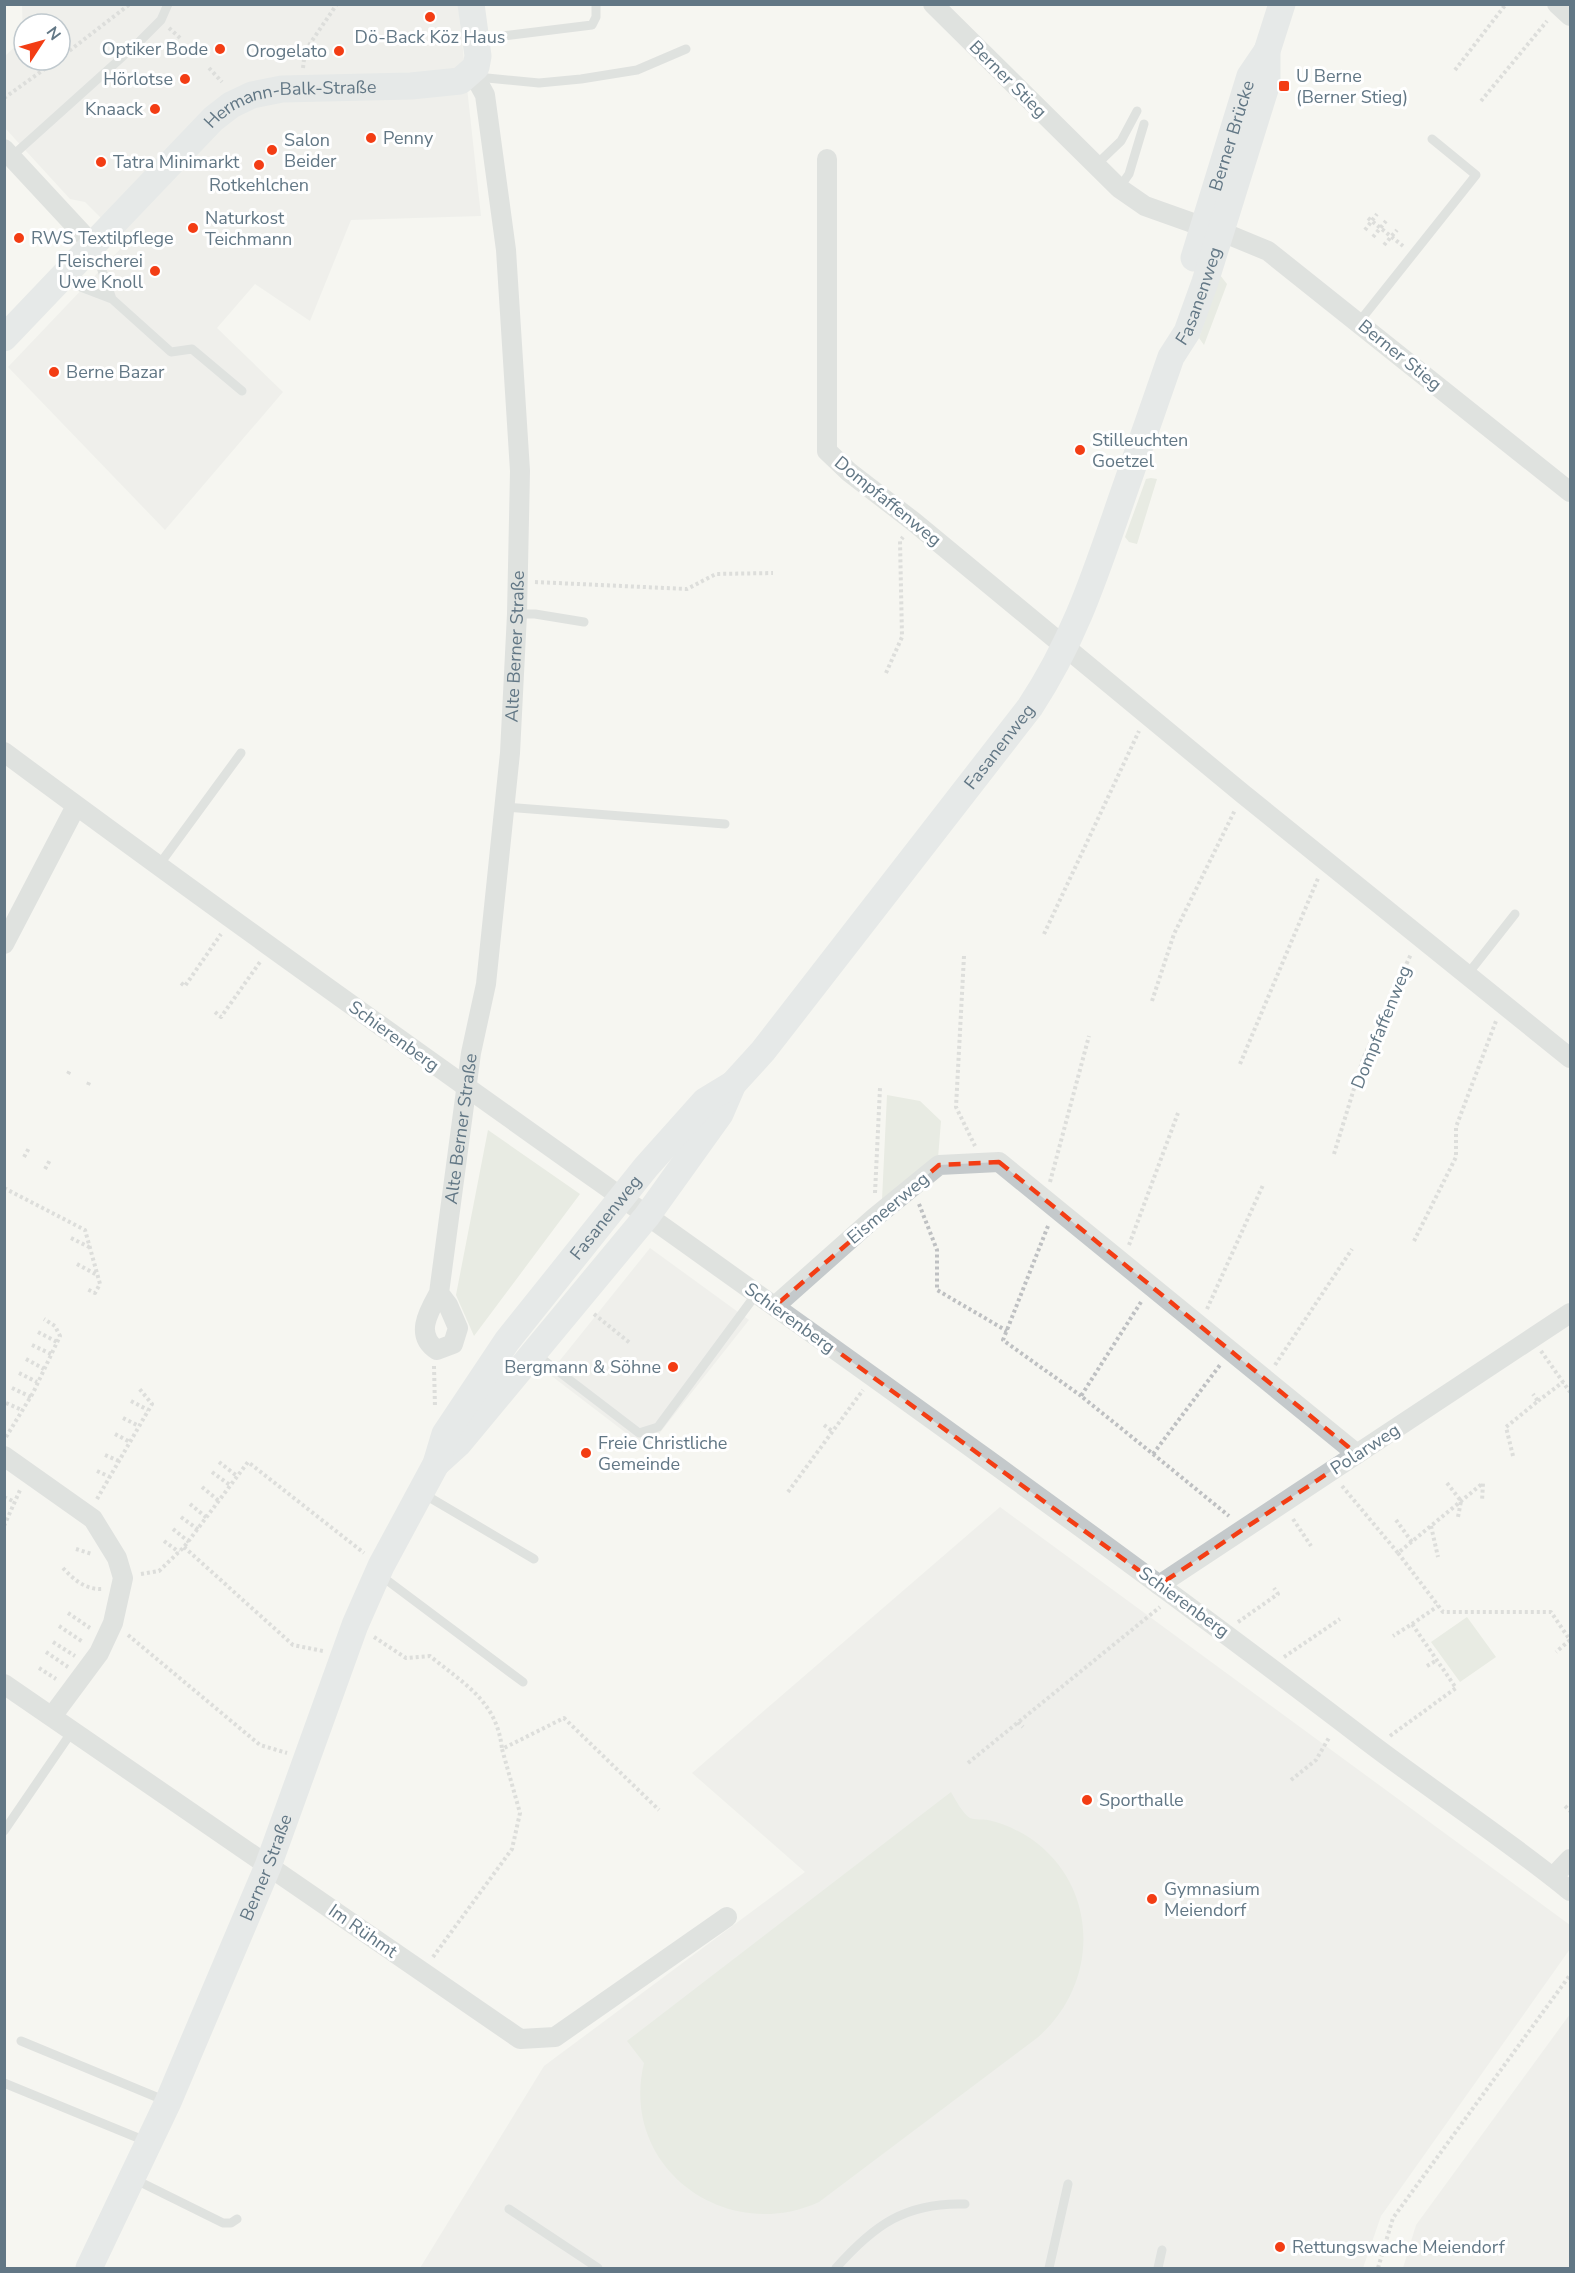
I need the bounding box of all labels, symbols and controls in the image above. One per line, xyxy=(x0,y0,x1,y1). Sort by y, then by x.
marker: Dö-Back Köz Haus xyxy=(423,10,437,24)
north arrow xyxy=(12,12,72,72)
text: N xyxy=(41,22,66,45)
place label: Dö-Back Köz Haus xyxy=(355,25,505,49)
street label: Berner Stieg xyxy=(964,35,1052,123)
place label: Optiker Bode xyxy=(102,37,208,61)
place label: Orogelato xyxy=(246,39,327,63)
marker: Optiker Bode xyxy=(213,42,227,56)
marker: Orogelato xyxy=(332,44,346,58)
place label: U Berne (Berner Stieg) xyxy=(1296,64,1408,109)
place label: Hörlotse xyxy=(103,67,173,91)
marker: Hörlotse xyxy=(178,72,192,86)
street label: Hermann-Balk-Straße xyxy=(198,75,377,133)
street label: Berner Brücke xyxy=(1203,77,1260,194)
marker: U Berne (Berner Stieg) xyxy=(1277,79,1291,93)
place label: Knaack xyxy=(85,97,144,121)
marker: Knaack xyxy=(148,102,162,116)
place label: Penny xyxy=(383,126,434,150)
place label: Salon Beider xyxy=(284,128,337,173)
marker: Penny xyxy=(364,131,378,145)
marker: Salon Beider xyxy=(265,143,279,157)
place label: Tatra Minimarkt xyxy=(113,150,240,174)
marker: Tatra Minimarkt xyxy=(94,155,108,169)
marker: Rotkehlchen xyxy=(252,158,266,172)
place label: Rotkehlchen xyxy=(209,173,309,197)
place label: Naturkost Teichmann xyxy=(205,206,292,251)
marker: Naturkost Teichmann xyxy=(186,221,200,235)
place label: RWS Textilpflege xyxy=(31,226,174,250)
marker: RWS Textilpflege xyxy=(12,231,26,245)
street label: Fasanenweg xyxy=(1170,244,1227,350)
place label: Fleischerei Uwe Knoll xyxy=(57,249,144,294)
marker: Fleischerei Uwe Knoll xyxy=(148,264,162,278)
street label: Berner Stieg xyxy=(1353,314,1447,396)
place label: Berne Bazar xyxy=(66,360,165,384)
marker: Berne Bazar xyxy=(47,365,61,379)
place label: Stilleuchten Goetzel xyxy=(1092,428,1188,473)
marker: Stilleuchten Goetzel xyxy=(1073,443,1087,457)
street label: Dompfaffenweg xyxy=(830,450,946,552)
street label: Alte Berner Straße xyxy=(500,570,530,723)
street label: Fasanenweg xyxy=(958,699,1040,794)
street label: Dompfaffenweg xyxy=(1345,962,1417,1092)
street label: Schierenberg xyxy=(344,995,444,1077)
street label: Alte Berner Straße xyxy=(439,1052,483,1206)
street label: Eismeerweg xyxy=(842,1167,934,1249)
street label: Fasanenweg xyxy=(564,1170,647,1265)
street label: Schierenberg xyxy=(740,1277,840,1359)
place label: Bergmann & Söhne xyxy=(504,1355,661,1379)
marker: Bergmann & Söhne xyxy=(666,1360,680,1374)
street label: Polarweg xyxy=(1326,1418,1404,1480)
place label: Freie Christliche Gemeinde xyxy=(598,1431,727,1476)
marker: Freie Christliche Gemeinde xyxy=(579,1446,593,1460)
street label: Schierenberg xyxy=(1134,1561,1234,1643)
place label: Sporthalle xyxy=(1099,1788,1184,1812)
marker: Sporthalle xyxy=(1080,1793,1094,1807)
street label: Berner Straße xyxy=(234,1811,298,1925)
place label: Gymnasium Meiendorf xyxy=(1164,1877,1260,1922)
marker: Gymnasium Meiendorf xyxy=(1145,1892,1159,1906)
street label: Im Rühmt xyxy=(324,1899,403,1964)
place label: Rettungswache Meiendorf xyxy=(1292,2235,1506,2259)
marker: Rettungswache Meiendorf xyxy=(1273,2240,1287,2254)

